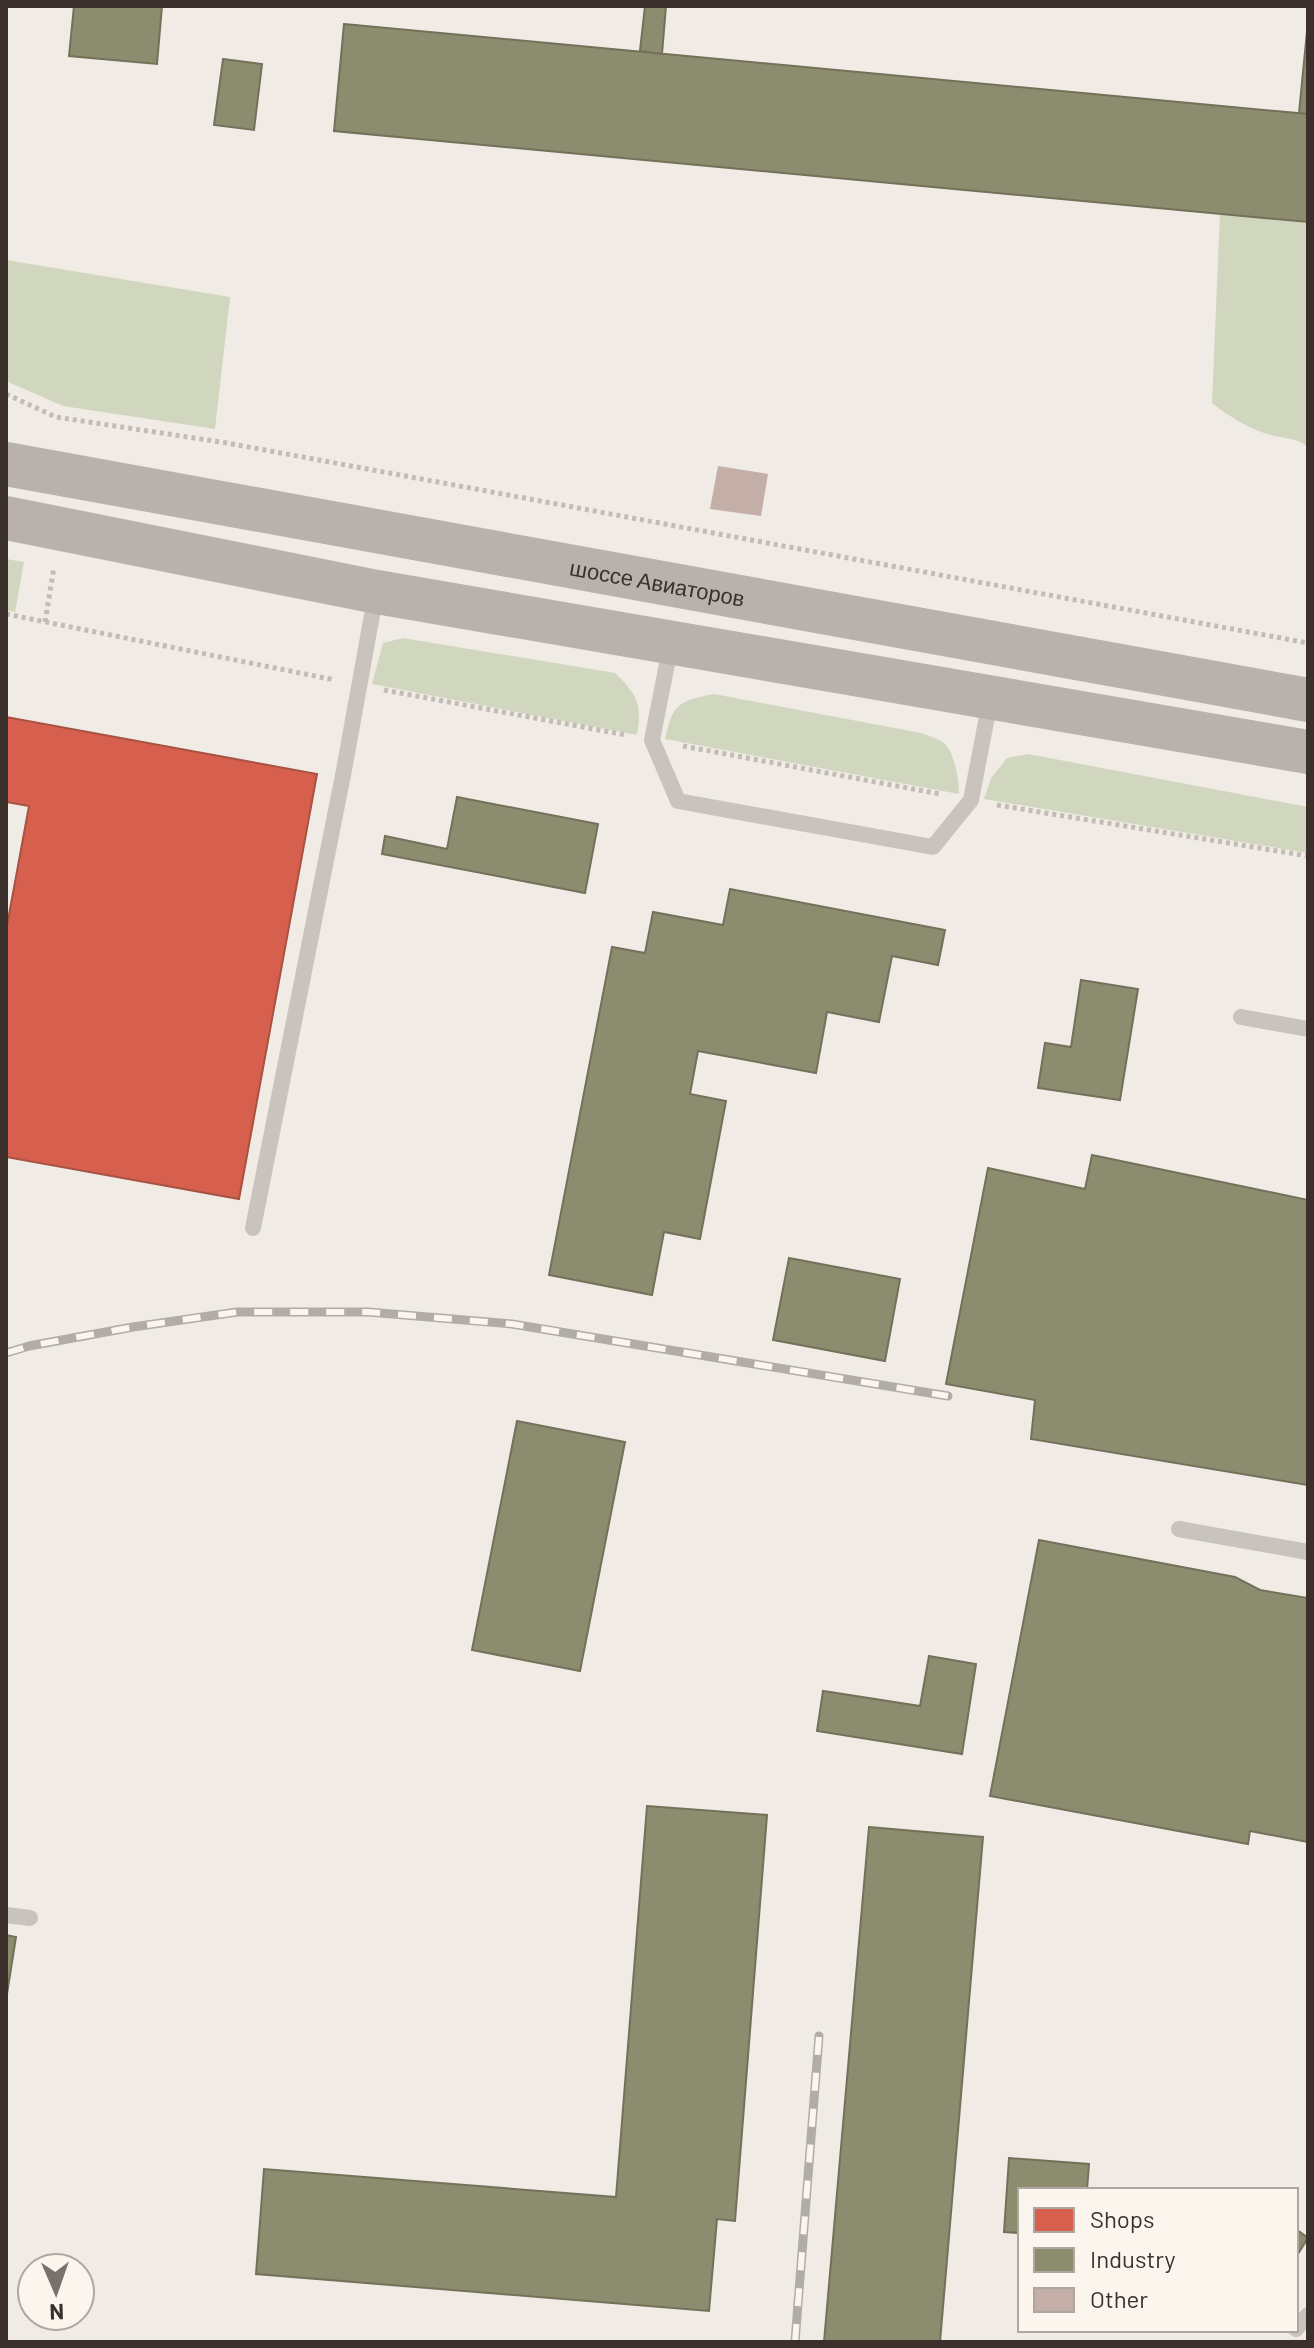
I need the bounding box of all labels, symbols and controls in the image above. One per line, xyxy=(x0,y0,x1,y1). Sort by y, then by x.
street label: шоссе Авиаторов xyxy=(568,553,747,611)
legend xyxy=(1018,2188,1298,2332)
text: Shops xyxy=(1090,2204,1155,2233)
text: Industry xyxy=(1090,2244,1176,2273)
north arrow xyxy=(16,2252,96,2332)
text: Other xyxy=(1090,2284,1148,2313)
text: N xyxy=(49,2300,65,2326)

